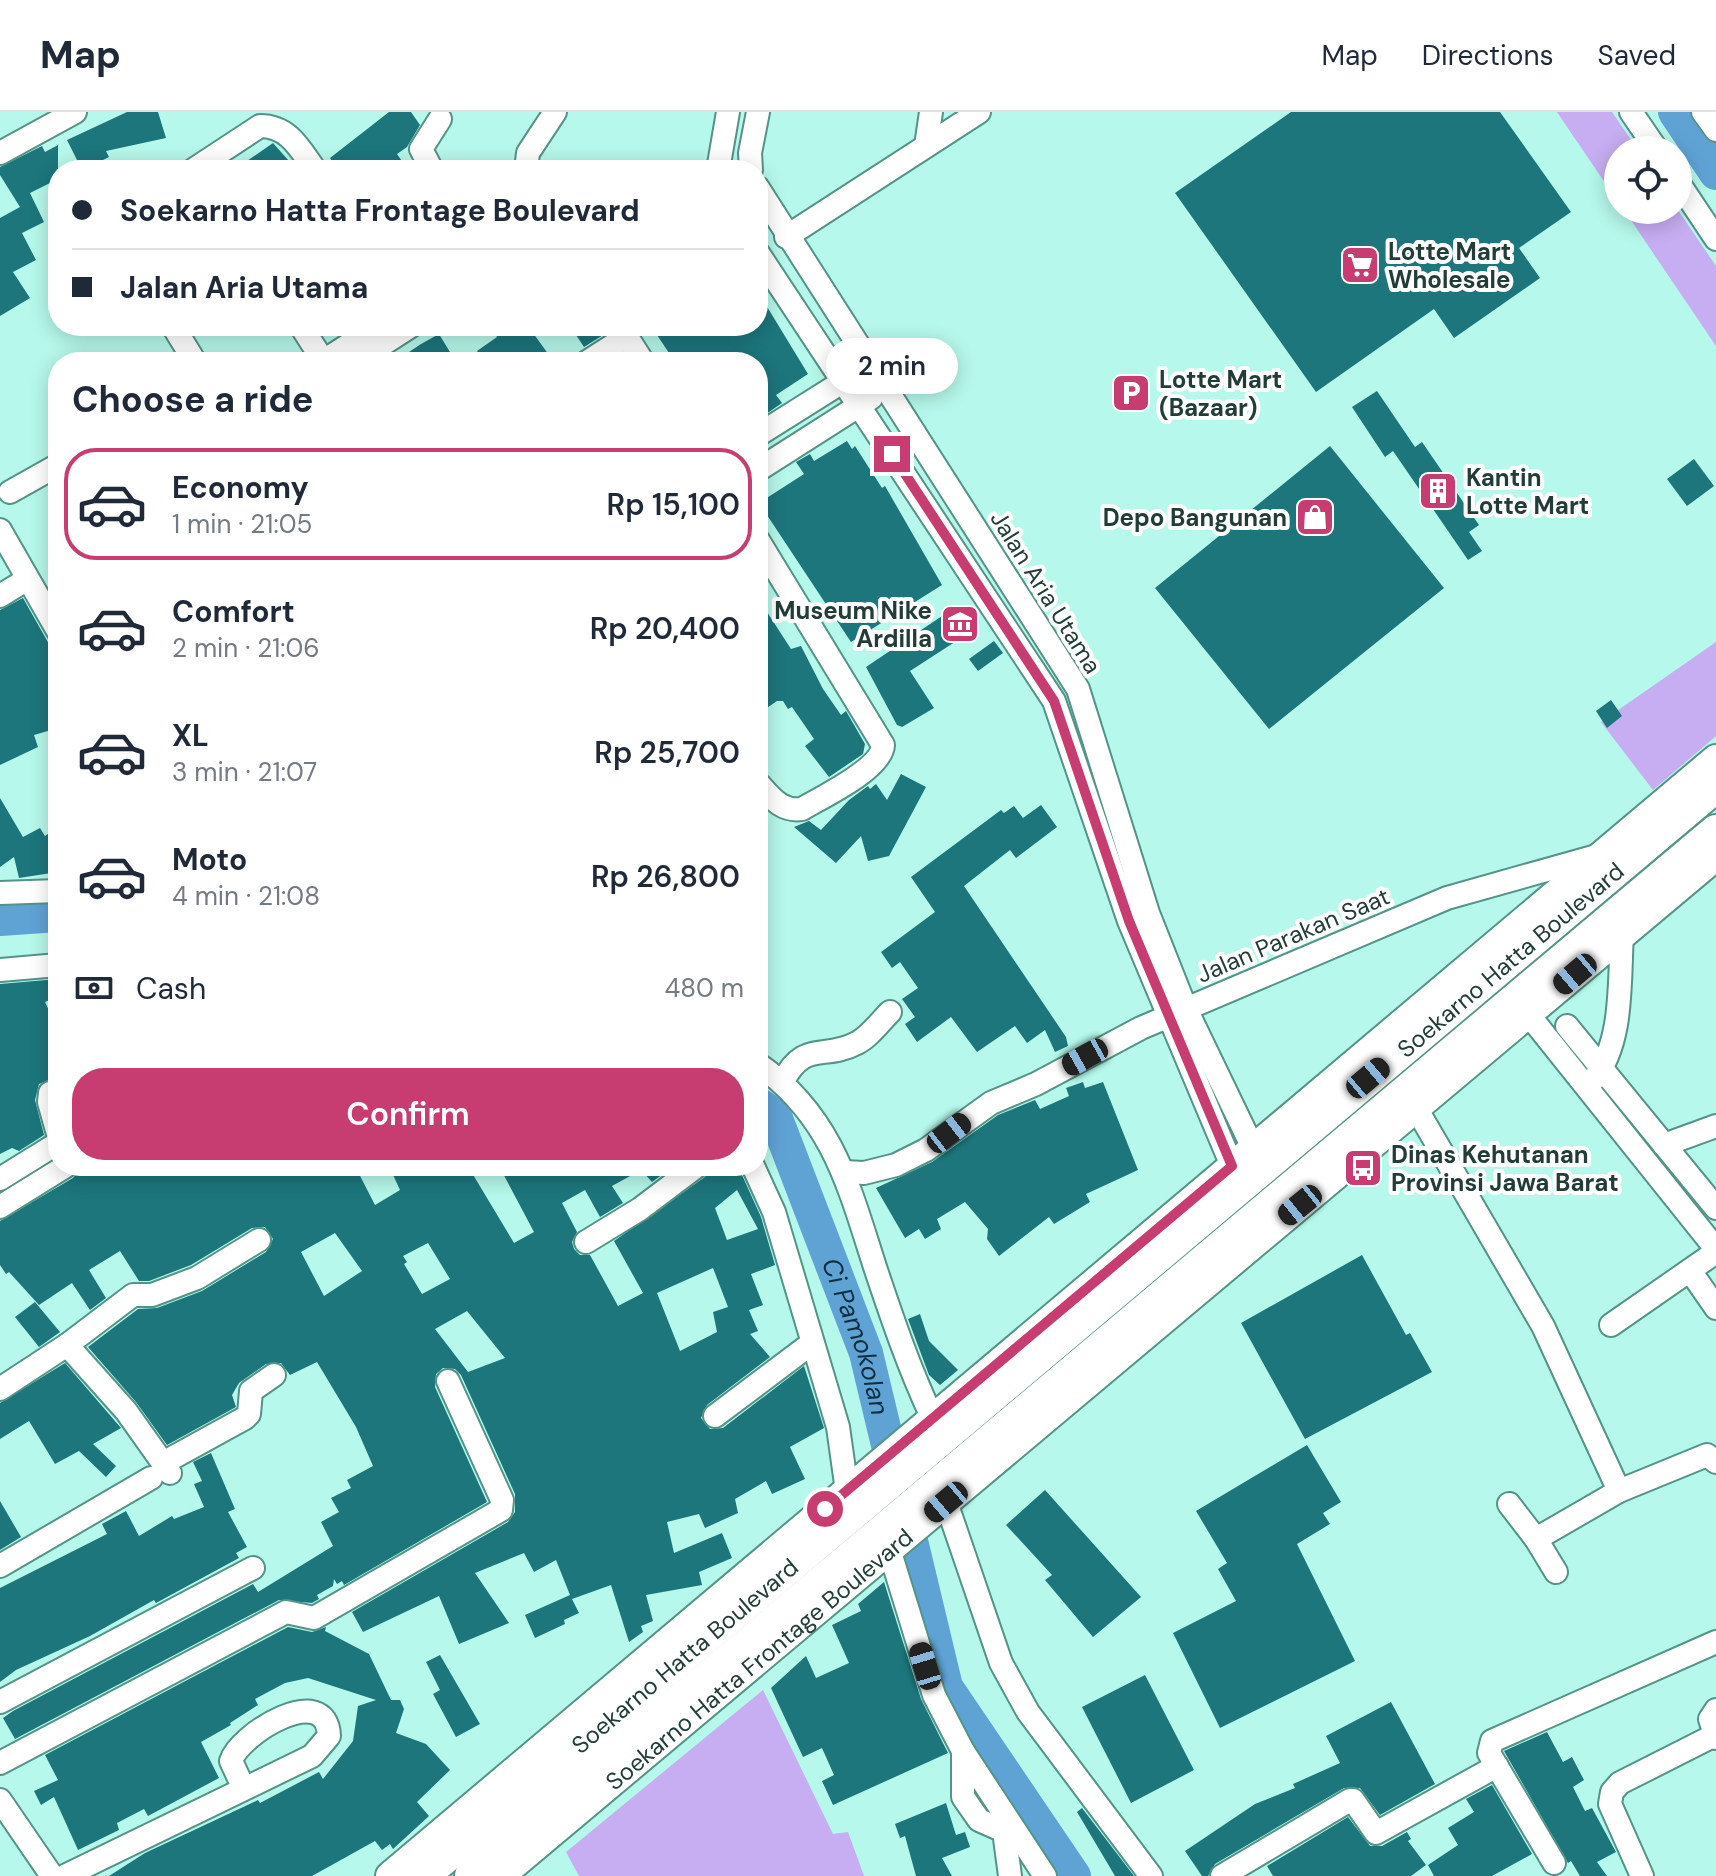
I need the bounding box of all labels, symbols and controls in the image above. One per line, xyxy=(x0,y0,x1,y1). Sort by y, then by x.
text: Map xyxy=(40,30,121,80)
text: Map xyxy=(1321,37,1378,74)
text: Directions xyxy=(1422,37,1554,74)
text: Saved xyxy=(1598,37,1676,74)
map controls xyxy=(1604,136,1692,224)
button: locate xyxy=(1604,136,1692,224)
text: Soekarno Hatta Frontage Boulevard xyxy=(120,191,640,230)
place label: Lotte Mart Wholesale xyxy=(1388,236,1511,295)
supermarket icon: Lotte Mart Wholesale xyxy=(1339,244,1381,286)
text: Jalan Aria Utama xyxy=(120,268,368,307)
callout: 2 min xyxy=(826,338,958,394)
text: 2 min xyxy=(858,349,926,383)
place label: Lotte Mart (Bazaar) xyxy=(1159,364,1282,423)
parking icon: Lotte Mart (Bazaar) xyxy=(1110,372,1152,414)
text: Choose a ride xyxy=(72,376,313,423)
route end xyxy=(874,436,910,472)
place label: Kantin Lotte Mart xyxy=(1466,462,1589,521)
icon: car xyxy=(76,468,148,540)
text: Economy xyxy=(172,468,309,507)
building icon: Kantin Lotte Mart xyxy=(1417,470,1459,512)
text: Rp 15,100 xyxy=(607,485,740,524)
shop icon: Depo Bangunan xyxy=(1294,496,1336,538)
place label: Depo Bangunan xyxy=(1103,502,1287,533)
street label: Jalan Aria Utama xyxy=(983,505,1109,679)
text: 1 min · 21:05 xyxy=(172,507,312,541)
icon: car xyxy=(76,592,148,664)
text: Comfort xyxy=(172,592,295,631)
place label: Museum Nike Ardilla xyxy=(774,595,932,654)
museum icon: Museum Nike Ardilla xyxy=(939,603,981,645)
text: Rp 20,400 xyxy=(590,609,740,648)
text: 2 min · 21:06 xyxy=(172,631,320,665)
icon: car xyxy=(76,716,148,788)
text: XL xyxy=(172,716,209,755)
text: Rp 25,700 xyxy=(594,733,740,772)
text: 3 min · 21:07 xyxy=(172,755,317,789)
icon: car xyxy=(76,840,148,912)
text: Moto xyxy=(172,840,247,879)
street label: Soekarno Hatta Boulevard xyxy=(1390,855,1630,1064)
text: Rp 26,800 xyxy=(591,857,740,896)
text: 4 min · 21:08 xyxy=(172,879,320,913)
street label: Jalan Parakan Saat xyxy=(1192,880,1394,990)
car xyxy=(1549,949,1601,999)
icon: cash xyxy=(72,966,116,1010)
text: Cash xyxy=(136,969,206,1008)
text: 480 m xyxy=(665,971,744,1005)
car xyxy=(1058,1035,1112,1079)
car xyxy=(1342,1053,1394,1103)
button: Confirm xyxy=(72,1068,744,1160)
car xyxy=(923,1109,975,1157)
place label: Dinas Kehutanan Provinsi Jawa Barat xyxy=(1391,1139,1619,1198)
bus stop icon: Dinas Kehutanan Provinsi Jawa Barat xyxy=(1342,1147,1384,1189)
car xyxy=(1274,1181,1326,1229)
water label: Ci Pamokolan xyxy=(814,1253,897,1418)
car xyxy=(920,1477,972,1527)
route start xyxy=(807,1491,843,1527)
street label: Soekarno Hatta Frontage Boulevard xyxy=(599,1521,919,1797)
street label: Soekarno Hatta Boulevard xyxy=(565,1551,804,1760)
car xyxy=(907,1640,943,1692)

